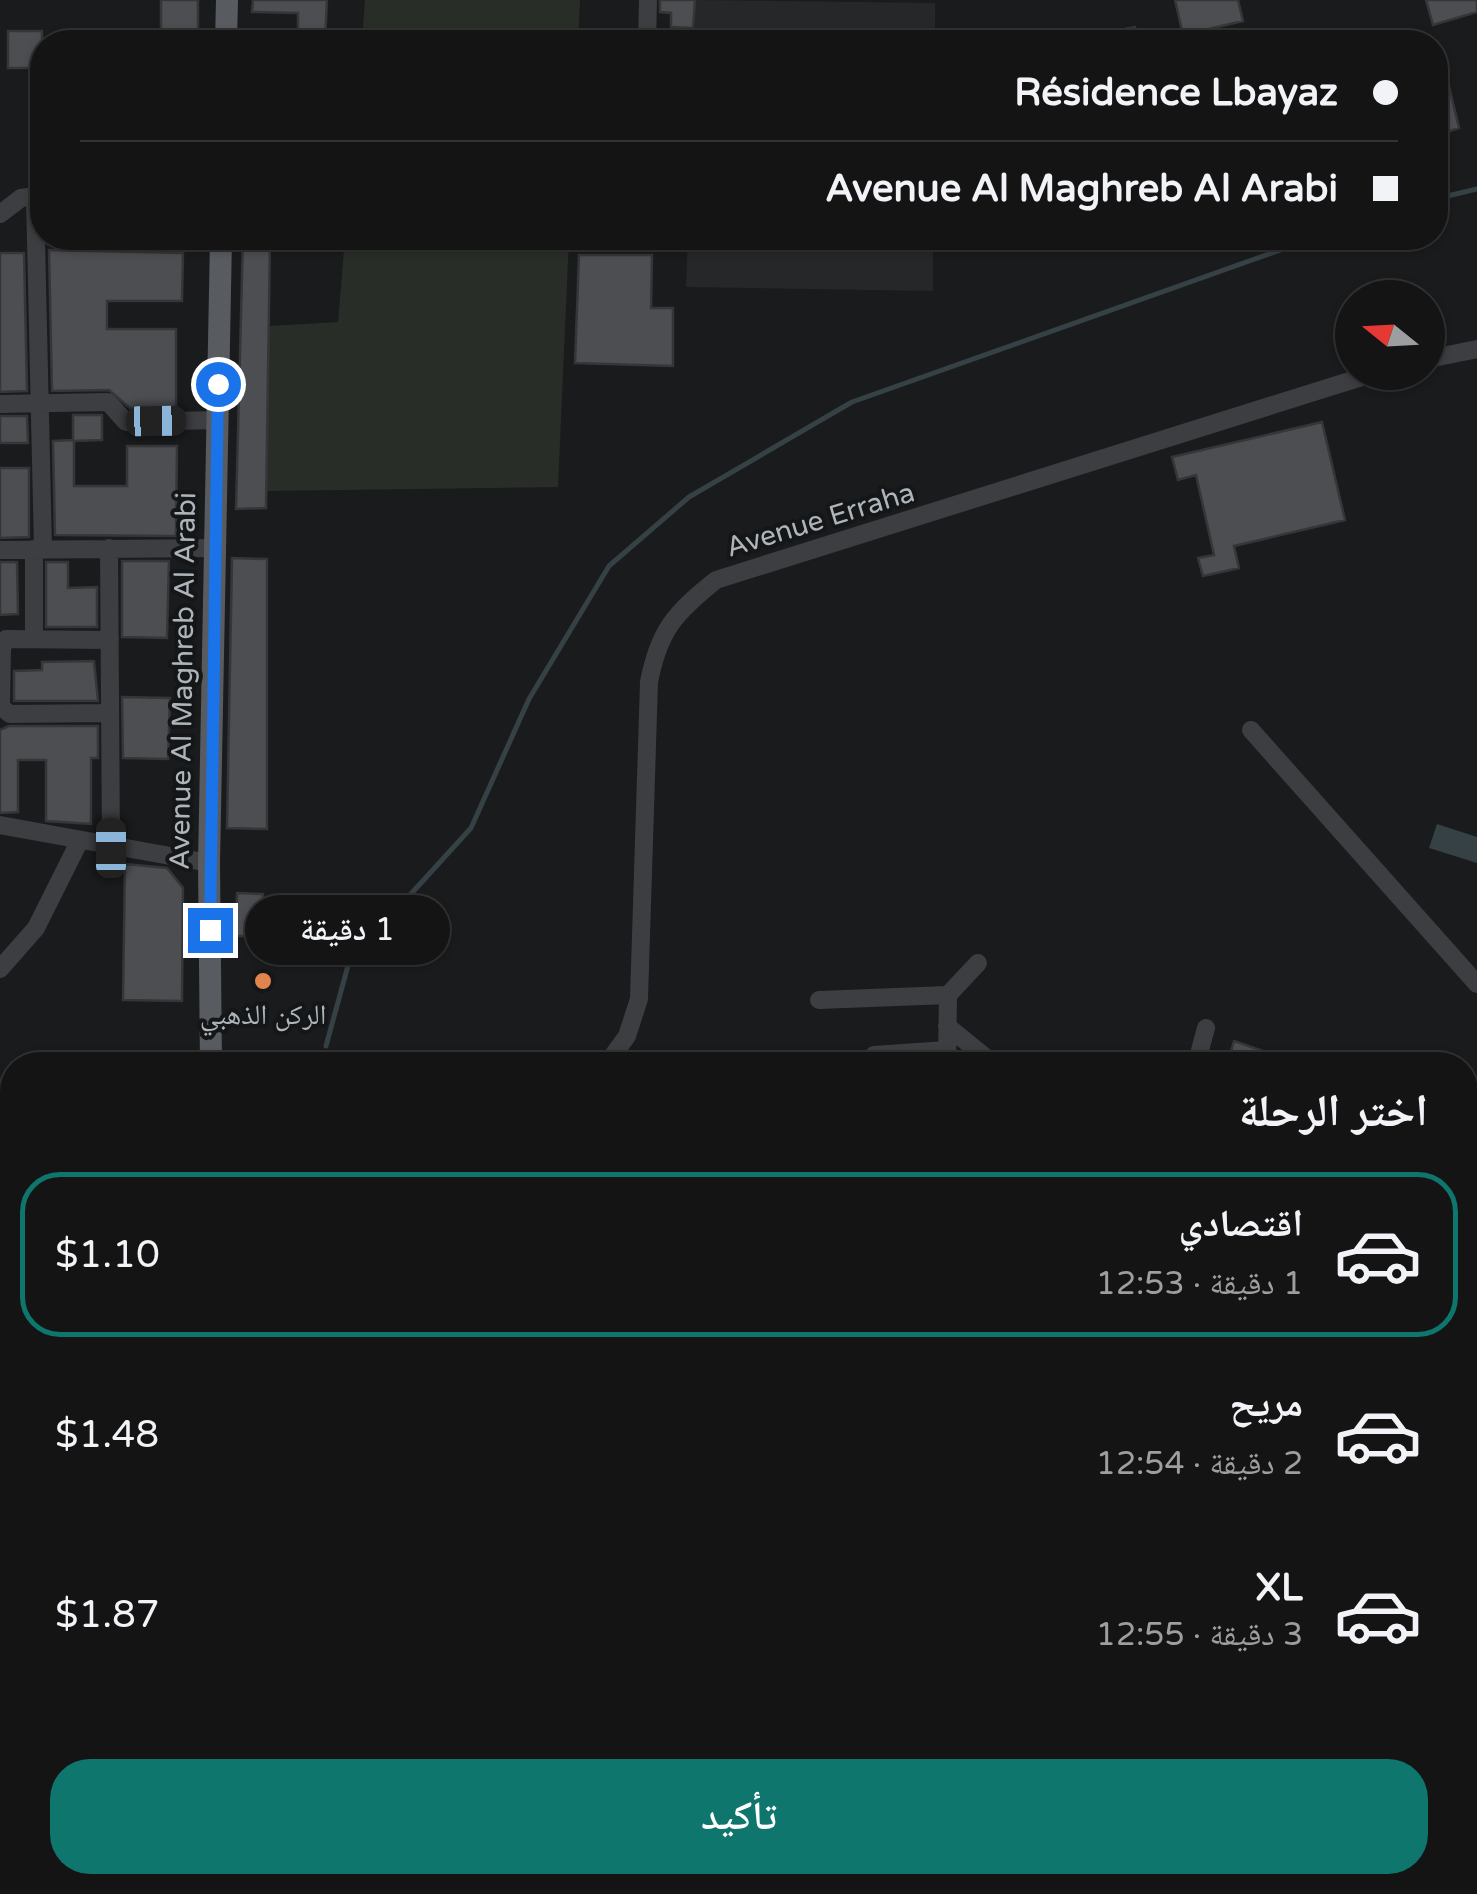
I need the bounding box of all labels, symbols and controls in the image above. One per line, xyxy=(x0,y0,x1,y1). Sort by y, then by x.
text: Résidence Lbayaz xyxy=(1014,70,1338,116)
text: Avenue Al Maghreb Al Arabi xyxy=(825,166,1338,212)
north arrow xyxy=(1335,280,1445,390)
map controls xyxy=(1335,280,1445,390)
route start xyxy=(196,362,241,407)
car xyxy=(126,405,186,437)
street label: Avenue Erraha xyxy=(722,475,919,565)
street label: Avenue Al Maghreb Al Arabi xyxy=(163,492,203,870)
car xyxy=(96,818,126,878)
callout: 1 دقيقة xyxy=(245,895,450,965)
route end xyxy=(188,908,233,953)
text: 1 دقيقة xyxy=(300,911,395,949)
marker: الركن الذهبي xyxy=(252,970,274,992)
place label: الركن الذهبي xyxy=(200,998,326,1037)
text: اختر الرحلة xyxy=(1239,1085,1428,1139)
text: اقتصادي xyxy=(1179,1201,1303,1247)
icon: car xyxy=(1333,1210,1423,1300)
text: $1.10 xyxy=(55,1232,160,1278)
text: 1 دقيقة · 12:53 xyxy=(1096,1265,1303,1303)
text: مريح xyxy=(1229,1381,1303,1427)
icon: car xyxy=(1333,1390,1423,1480)
text: $1.48 xyxy=(55,1412,159,1458)
text: 2 دقيقة · 12:54 xyxy=(1096,1445,1303,1483)
text: XL xyxy=(1256,1565,1303,1611)
icon: car xyxy=(1333,1570,1423,1660)
text: $1.87 xyxy=(55,1592,160,1638)
text: 3 دقيقة · 12:55 xyxy=(1096,1616,1303,1654)
button: تأكيد xyxy=(50,1759,1428,1874)

